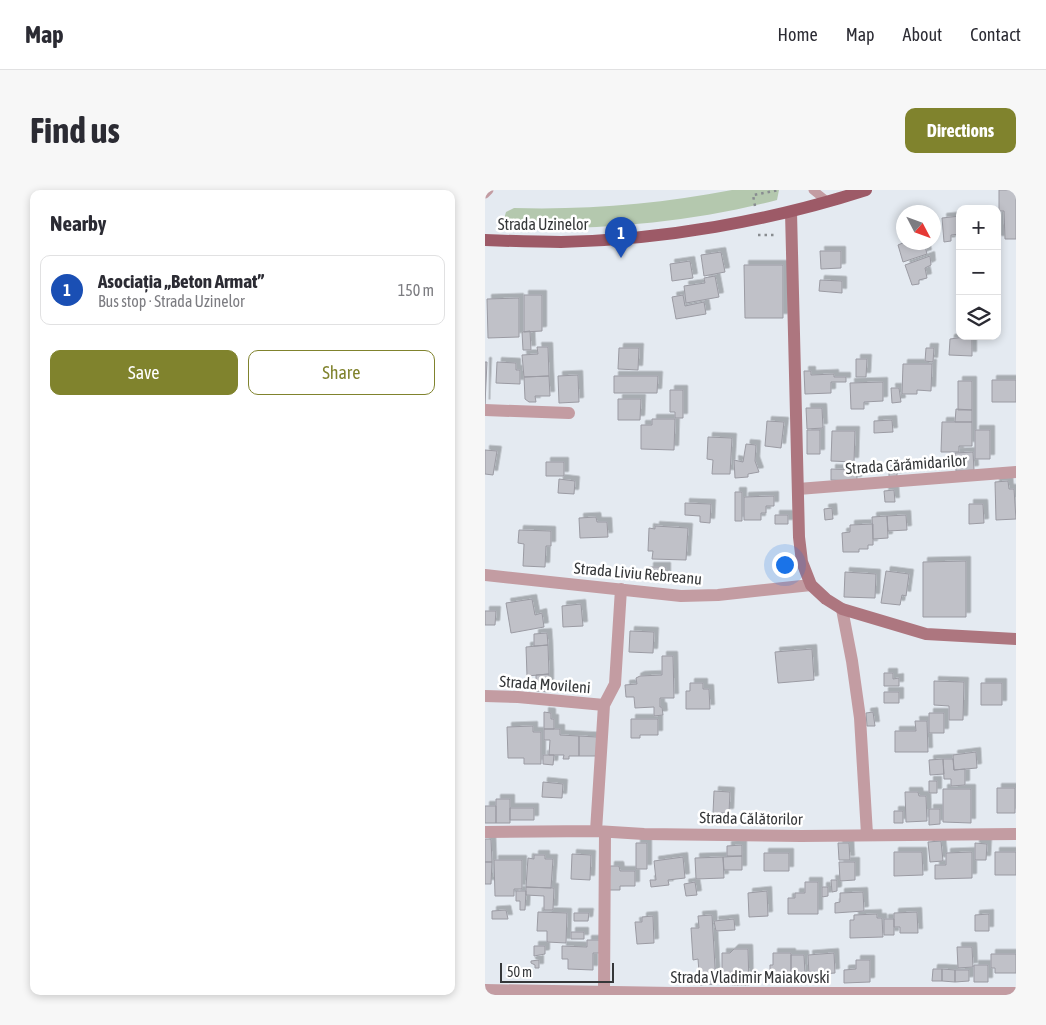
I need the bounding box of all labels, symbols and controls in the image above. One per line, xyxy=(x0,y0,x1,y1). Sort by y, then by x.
text: Map xyxy=(25,21,64,48)
text: Home xyxy=(778,24,818,45)
text: Map xyxy=(846,24,875,45)
text: About xyxy=(903,24,942,45)
text: Contact xyxy=(970,24,1021,45)
button: Directions xyxy=(905,108,1016,153)
text: Find us xyxy=(30,110,120,150)
north arrow xyxy=(896,205,941,250)
map controls xyxy=(956,205,1001,340)
button: + xyxy=(956,205,1001,250)
text: Nearby xyxy=(50,211,106,235)
street label: Strada Uzinelor xyxy=(498,215,589,233)
pin: 1 xyxy=(605,217,637,258)
button: − xyxy=(956,250,1001,295)
text: Asociația „Beton Armat” xyxy=(98,270,264,292)
text: 1 xyxy=(63,281,71,299)
text: 150 m xyxy=(398,281,434,299)
text: Bus stop · Strada Uzinelor xyxy=(98,292,245,310)
button: layers xyxy=(956,295,1001,340)
button: Save xyxy=(50,350,238,395)
button: Share xyxy=(248,350,435,395)
street label: Strada Cărămidarilor xyxy=(845,451,968,477)
your location xyxy=(772,552,798,578)
street label: Strada Liviu Rebreanu xyxy=(573,558,703,588)
street label: Strada Movileni xyxy=(499,672,591,696)
street label: Strada Călătorilor xyxy=(699,808,803,828)
scale bar xyxy=(500,960,614,983)
text: 50 m xyxy=(507,964,532,980)
street label: Strada Vladimir Maiakovski xyxy=(670,968,830,986)

